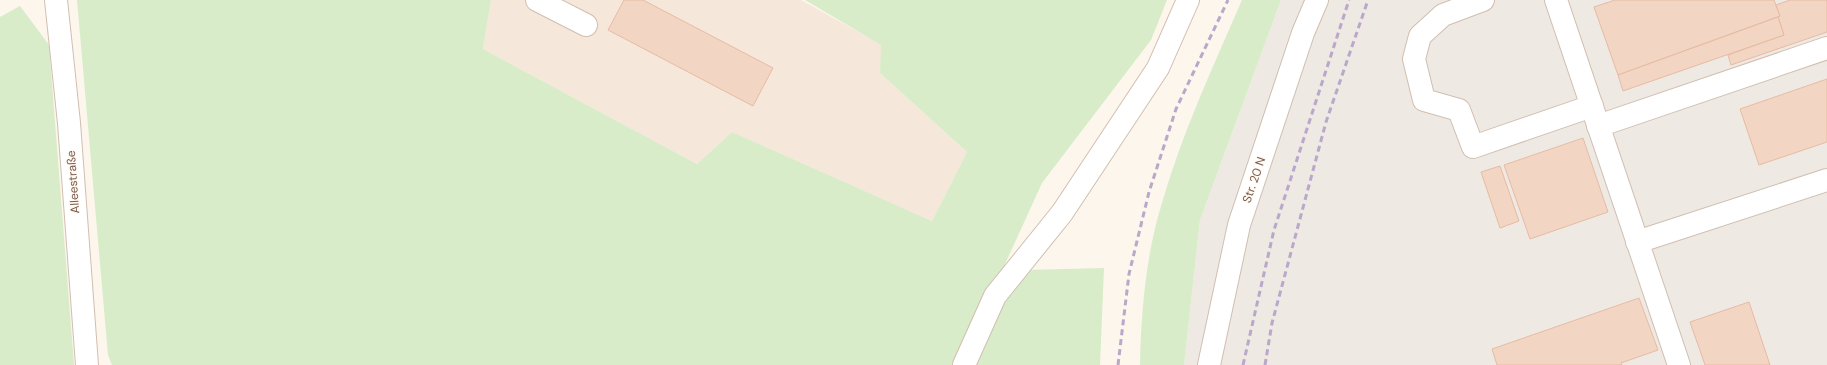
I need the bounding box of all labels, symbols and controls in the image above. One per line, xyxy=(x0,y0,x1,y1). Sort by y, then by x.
street label: Alleestraße xyxy=(63,150,83,214)
street label: Str. 20 N xyxy=(1239,155,1269,205)

